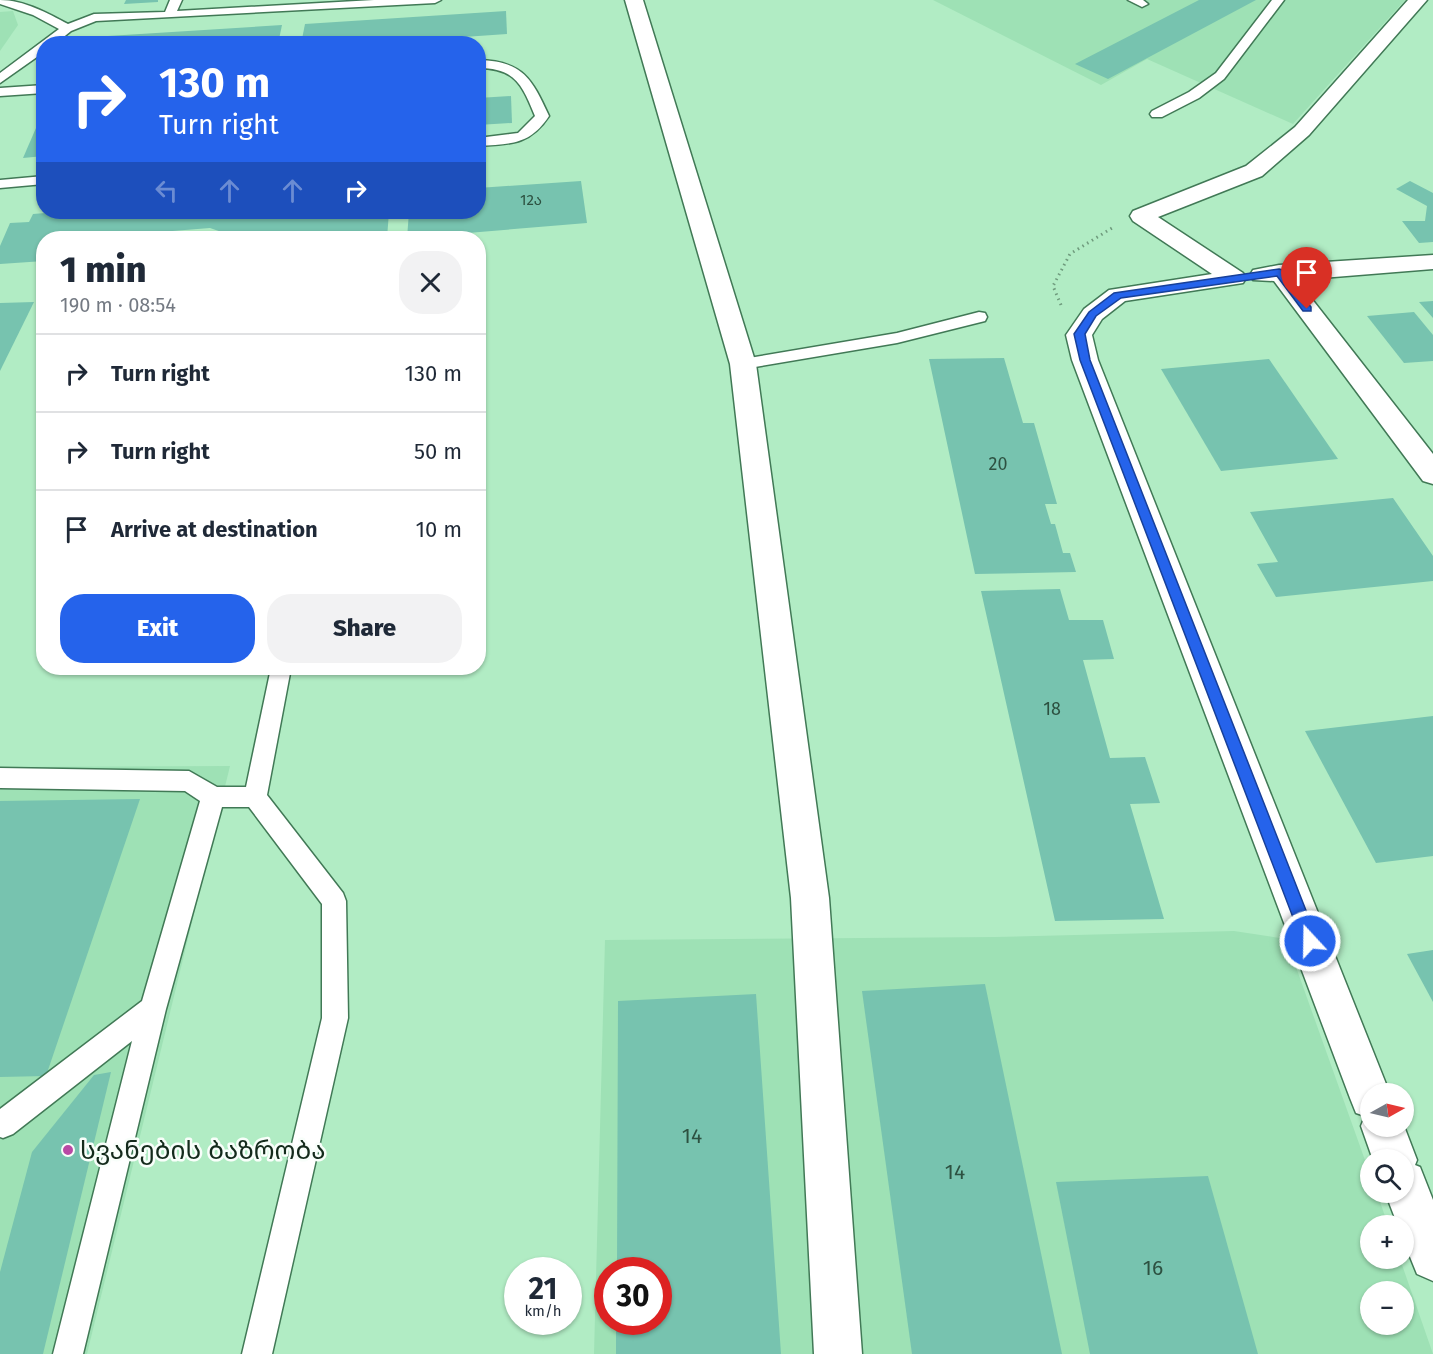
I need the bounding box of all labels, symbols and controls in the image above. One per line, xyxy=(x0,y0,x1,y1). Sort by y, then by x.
text: 130 m xyxy=(159,58,270,108)
icon: right xyxy=(60,60,138,138)
text: Turn right xyxy=(159,109,279,141)
icon: left xyxy=(150,174,183,207)
icon: ahead xyxy=(213,174,246,207)
icon: ahead xyxy=(276,174,309,207)
icon: right xyxy=(339,174,372,207)
house number: 12ა xyxy=(520,191,542,209)
pin xyxy=(1281,247,1332,309)
text: 1 min xyxy=(60,248,146,292)
button: close xyxy=(399,251,462,314)
icon: arrive xyxy=(1290,256,1323,289)
text: 190 m · 08:54 xyxy=(60,293,176,317)
icon: right xyxy=(60,357,93,390)
text: Turn right xyxy=(111,360,210,387)
text: 130 m xyxy=(405,360,462,387)
icon: right xyxy=(60,435,93,468)
text: Turn right xyxy=(111,438,210,465)
text: 50 m xyxy=(414,438,462,465)
house number: 20 xyxy=(989,453,1007,475)
icon: arrive xyxy=(60,513,93,546)
text: Arrive at destination xyxy=(111,516,318,543)
text: 10 m xyxy=(416,516,462,543)
button: Exit xyxy=(60,594,255,663)
button: Share xyxy=(267,594,462,663)
house number: 18 xyxy=(1043,698,1061,720)
position arrow xyxy=(1278,909,1342,973)
north arrow xyxy=(1360,1083,1414,1137)
map controls xyxy=(1360,1083,1414,1335)
house number: 14 xyxy=(682,1123,702,1149)
place label: სვანების ბაზრობა xyxy=(80,1135,326,1166)
marker: სვანების ბაზრობა xyxy=(61,1143,75,1157)
button: search xyxy=(1360,1149,1414,1203)
house number: 14 xyxy=(945,1159,965,1185)
button: + xyxy=(1360,1215,1414,1269)
house number: 16 xyxy=(1143,1255,1163,1281)
speed limit sign: 30 xyxy=(594,1257,672,1335)
text: 21 xyxy=(529,1271,557,1307)
button: − xyxy=(1360,1281,1414,1335)
text: km/h xyxy=(524,1302,562,1320)

